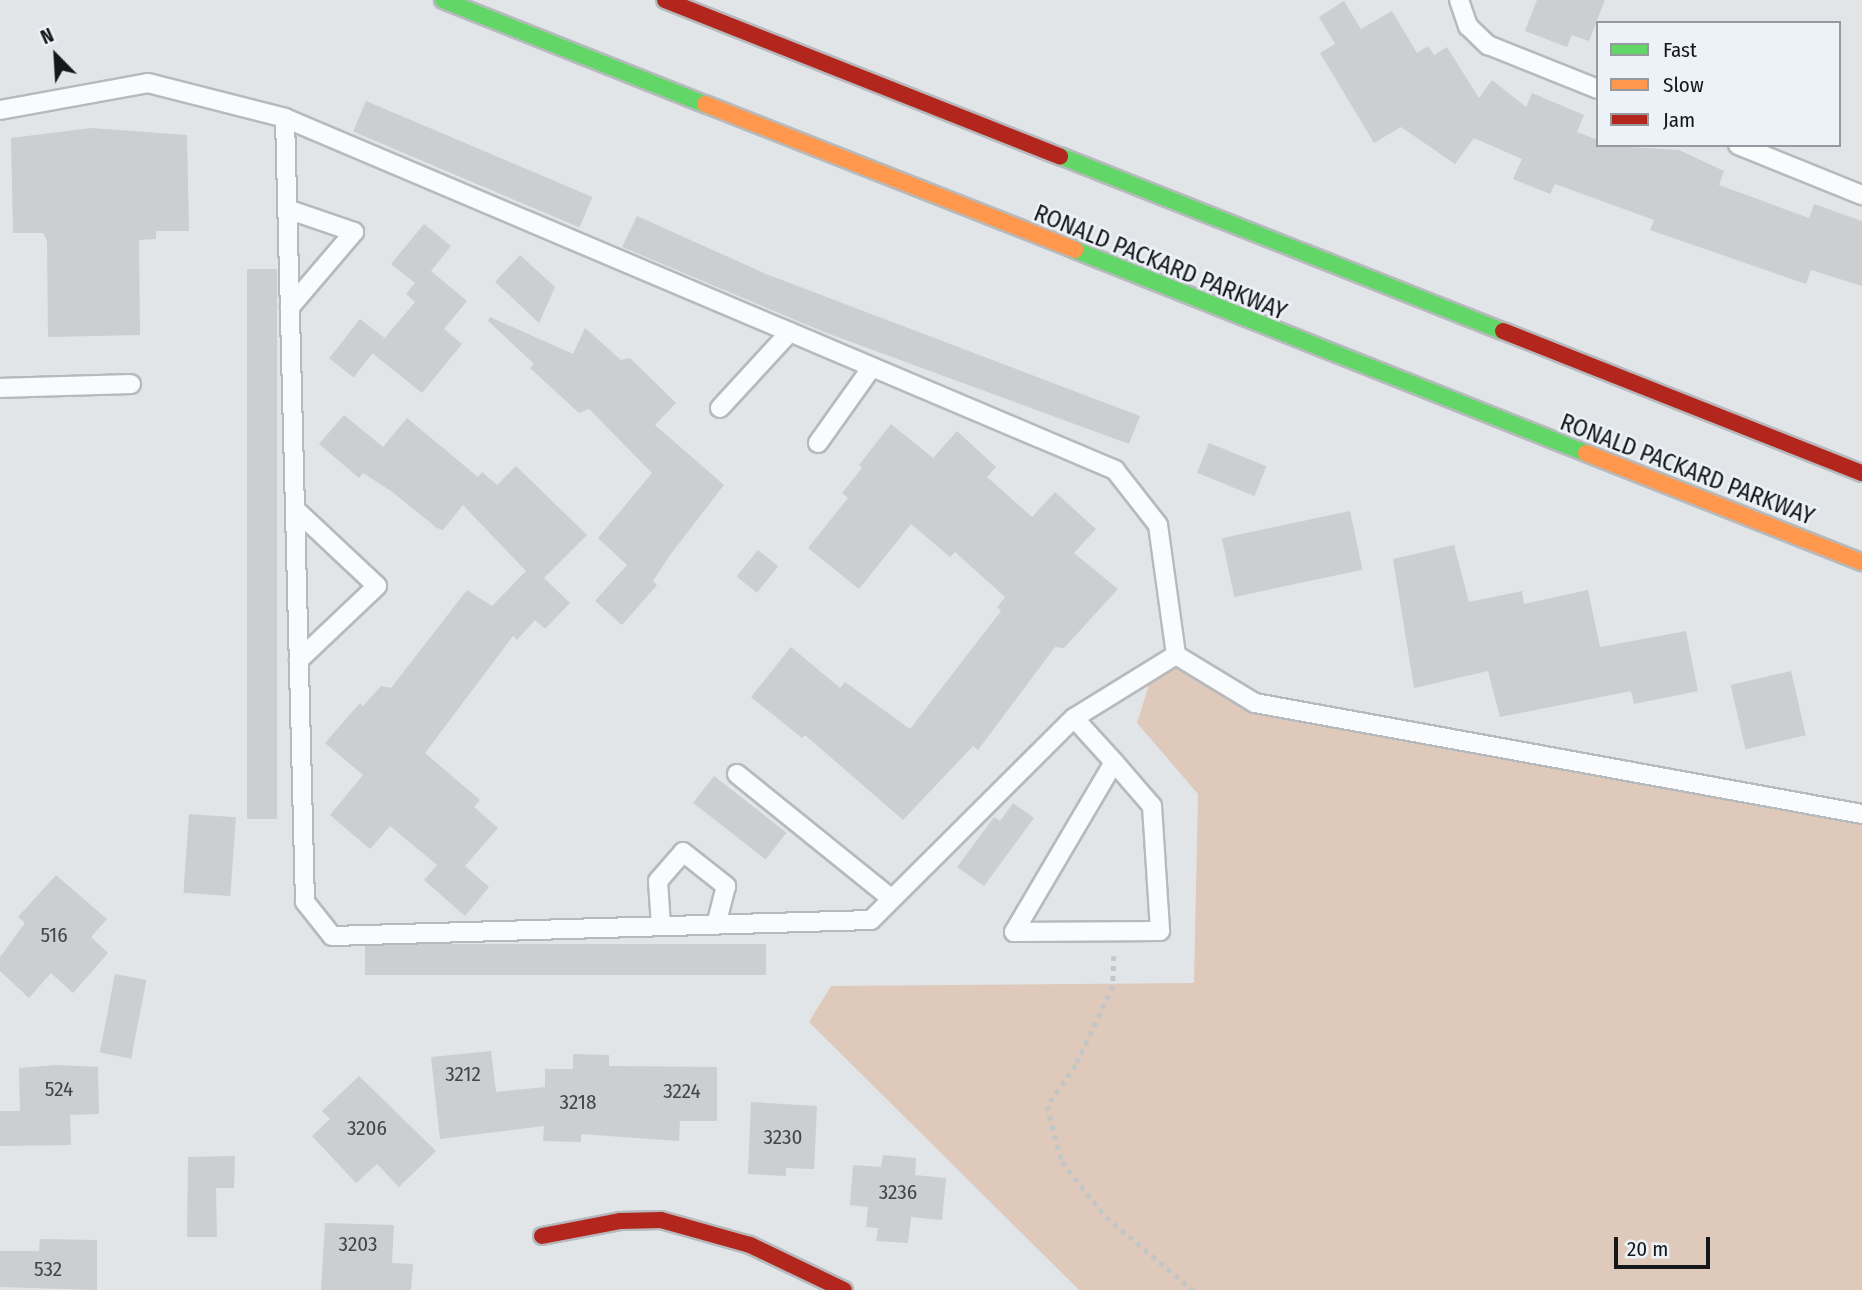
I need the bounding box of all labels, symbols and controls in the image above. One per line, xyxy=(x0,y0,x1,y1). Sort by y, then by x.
north arrow xyxy=(21,21,91,91)
legend xyxy=(1596,21,1841,147)
text: N xyxy=(37,24,57,49)
text: Fast xyxy=(1663,37,1697,63)
text: Slow xyxy=(1663,72,1704,98)
text: Jam xyxy=(1663,107,1695,133)
street label: RONALD PACKARD PARKWAY xyxy=(1029,199,1291,327)
street label: RONALD PACKARD PARKWAY xyxy=(1556,408,1818,532)
house number: 516 xyxy=(40,922,68,948)
house number: 3212 xyxy=(445,1061,481,1087)
house number: 524 xyxy=(45,1076,73,1102)
house number: 3224 xyxy=(663,1078,701,1104)
house number: 3218 xyxy=(560,1089,596,1115)
house number: 3206 xyxy=(347,1115,387,1141)
house number: 3230 xyxy=(764,1124,802,1150)
house number: 3236 xyxy=(879,1179,917,1205)
scale bar xyxy=(1617,1224,1713,1268)
house number: 3203 xyxy=(339,1231,377,1257)
text: 20 m xyxy=(1627,1236,1668,1262)
house number: 532 xyxy=(34,1256,62,1282)

